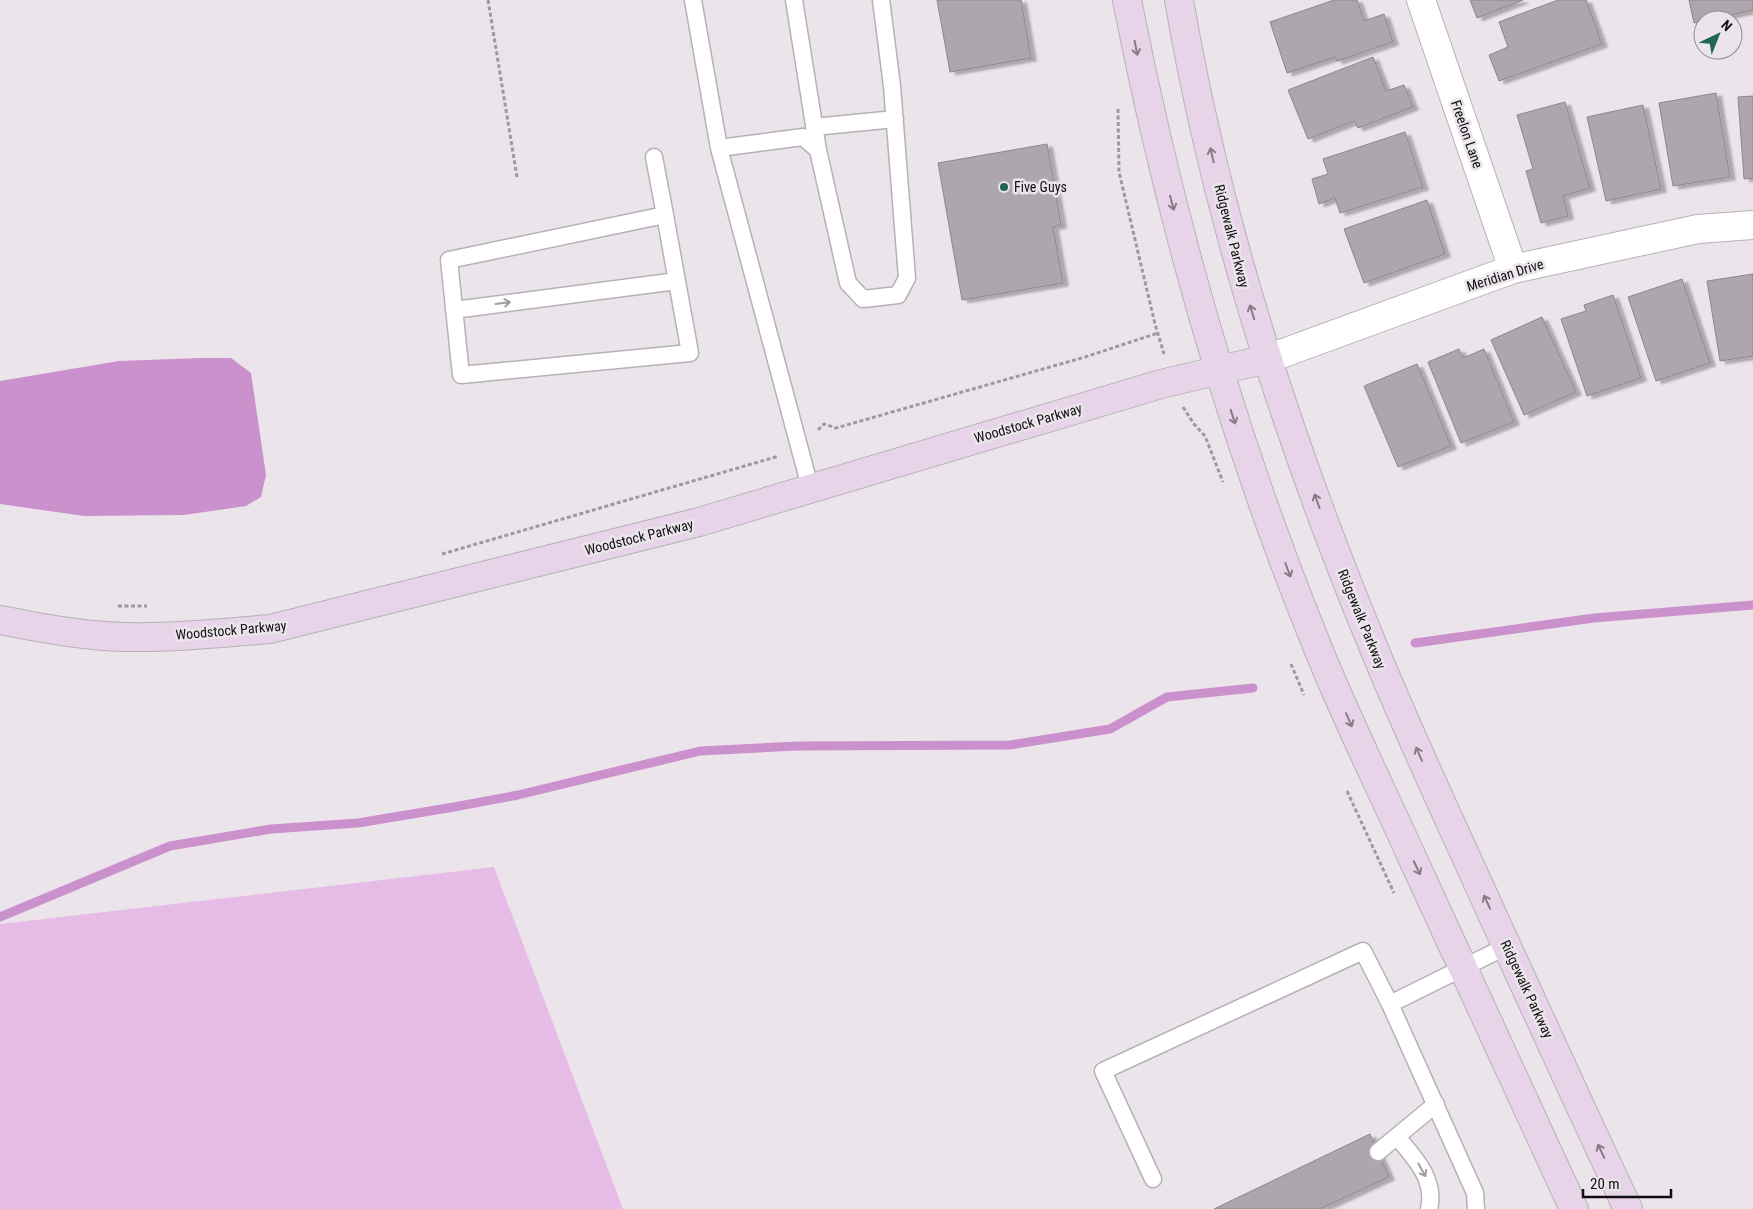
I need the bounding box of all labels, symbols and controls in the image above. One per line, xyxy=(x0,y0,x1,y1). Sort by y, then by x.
north arrow xyxy=(1693,10,1743,60)
text: N xyxy=(1718,17,1735,34)
one-way arrow xyxy=(1132,39,1142,55)
street label: Freelon Lane xyxy=(1448,98,1486,170)
one-way arrow xyxy=(1207,147,1216,163)
place label: Five Guys xyxy=(1014,179,1067,195)
marker: Five Guys xyxy=(998,181,1010,193)
street label: Ridgewalk Parkway xyxy=(1211,183,1253,290)
one-way arrow xyxy=(1168,195,1177,211)
street label: Meridian Drive xyxy=(1465,256,1546,294)
one-way arrow xyxy=(494,298,510,308)
one-way arrow xyxy=(1247,304,1257,320)
street label: Woodstock Parkway xyxy=(972,400,1084,446)
one-way arrow xyxy=(1229,408,1238,424)
one-way arrow xyxy=(1312,494,1321,509)
street label: Woodstock Parkway xyxy=(583,516,695,558)
one-way arrow xyxy=(1284,562,1293,577)
street label: Ridgewalk Parkway xyxy=(1335,567,1389,671)
street label: Woodstock Parkway xyxy=(175,617,287,643)
one-way arrow xyxy=(1345,712,1355,727)
one-way arrow xyxy=(1414,747,1424,762)
one-way arrow xyxy=(1413,860,1422,875)
one-way arrow xyxy=(1482,895,1491,910)
street label: Ridgewalk Parkway xyxy=(1497,938,1557,1041)
one-way arrow xyxy=(1596,1144,1605,1159)
one-way arrow xyxy=(1417,1162,1427,1177)
scale bar xyxy=(1583,1166,1670,1198)
text: 20 m xyxy=(1590,1175,1620,1193)

